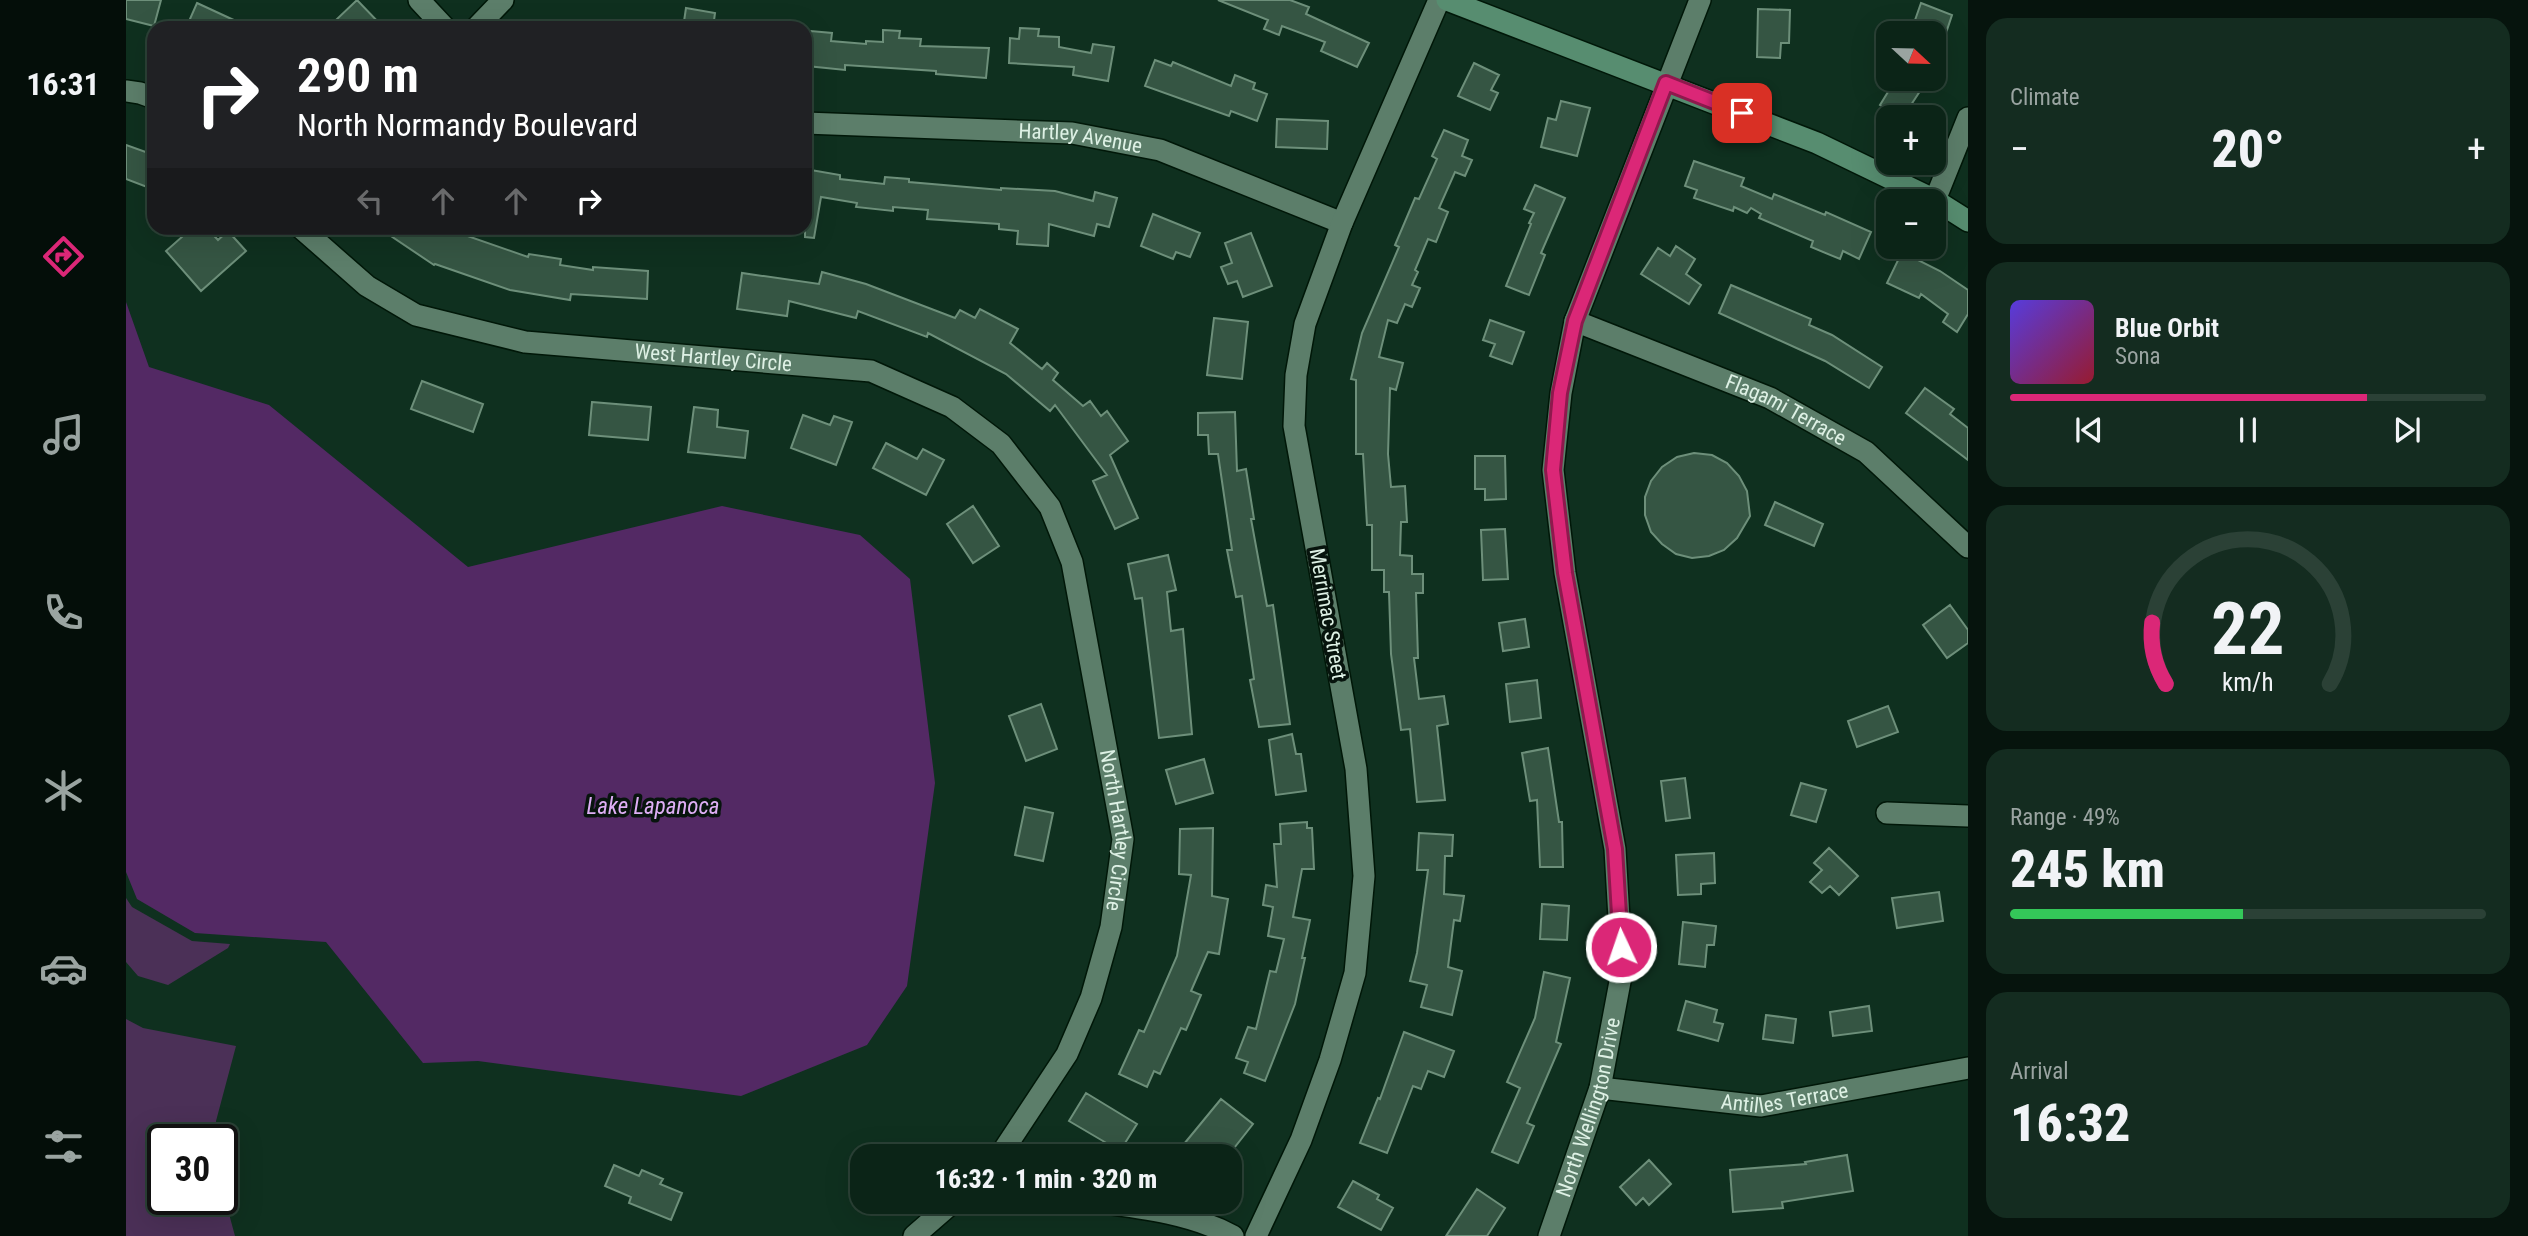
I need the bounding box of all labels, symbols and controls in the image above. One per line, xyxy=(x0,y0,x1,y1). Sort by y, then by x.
north arrow xyxy=(1876,21,1946,91)
map controls xyxy=(1876,21,1946,259)
text: 290 m xyxy=(297,47,419,104)
icon: right xyxy=(182,49,273,140)
text: 16:31 xyxy=(26,65,100,103)
pin xyxy=(1712,83,1772,143)
text: Climate xyxy=(2010,84,2080,111)
icon: arrive xyxy=(1723,94,1761,132)
button: + xyxy=(1876,105,1946,175)
text: North Normandy Boulevard xyxy=(297,106,638,144)
street label: Hartley Avenue xyxy=(1018,119,1144,158)
text: 20° xyxy=(2211,119,2285,180)
text: − xyxy=(2010,127,2029,171)
text: + xyxy=(2467,127,2486,171)
icon: left xyxy=(351,182,389,220)
icon: ahead xyxy=(424,182,462,220)
icon: ahead xyxy=(497,182,535,220)
icon: right xyxy=(570,182,608,220)
button: − xyxy=(1876,189,1946,259)
icon: directions xyxy=(39,232,88,281)
text: Blue Orbit xyxy=(2115,313,2219,343)
street label: West Hartley Circle xyxy=(634,339,793,376)
text: Sona xyxy=(2115,343,2161,370)
street label: Flagami Terrace xyxy=(1722,370,1851,450)
icon: music xyxy=(39,410,88,459)
icon: previous xyxy=(2070,411,2108,449)
icon: pause xyxy=(2229,411,2267,449)
icon: next xyxy=(2388,411,2426,449)
street label: Merrimac Street xyxy=(1305,546,1351,682)
text: 22 xyxy=(2211,586,2285,672)
icon: phone xyxy=(39,588,88,637)
text: km/h xyxy=(2222,668,2274,697)
street label: North Hartley Circle xyxy=(1095,748,1135,913)
icon: climate xyxy=(39,766,88,815)
water label: Lake Lapanoca xyxy=(587,793,719,820)
text: Range · 49% xyxy=(2010,804,2120,831)
text: 245 km xyxy=(2010,839,2165,900)
position arrow xyxy=(1584,910,1658,984)
icon: car xyxy=(39,944,88,993)
street label: North Wellington Drive xyxy=(1551,1016,1625,1200)
text: Arrival xyxy=(2010,1058,2069,1085)
street label: Antilles Terrace xyxy=(1720,1078,1850,1118)
text: 16:32 xyxy=(2010,1093,2130,1154)
icon: filters xyxy=(39,1122,88,1171)
speed limit sign: 30 xyxy=(147,1124,238,1215)
text: 16:32 · 1 min · 320 m xyxy=(935,1164,1157,1194)

